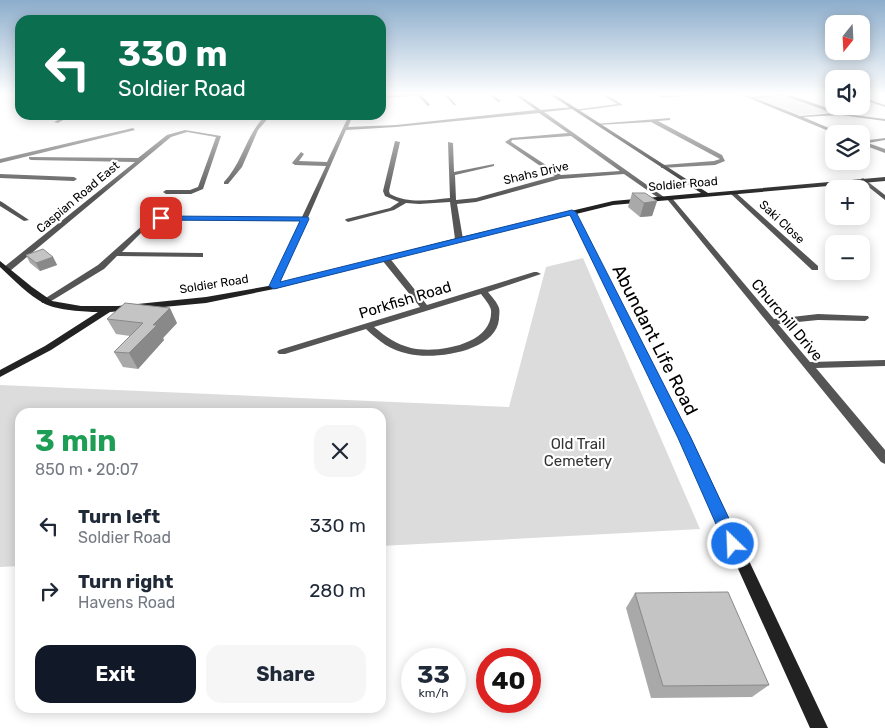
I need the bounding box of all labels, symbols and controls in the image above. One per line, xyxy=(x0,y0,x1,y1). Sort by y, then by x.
north arrow xyxy=(825,15,870,60)
map controls xyxy=(825,15,870,280)
text: 330 m xyxy=(118,33,227,75)
icon: left xyxy=(35,35,100,100)
button: sound xyxy=(825,70,870,115)
text: Soldier Road xyxy=(118,75,246,102)
button: layers xyxy=(825,125,870,170)
street label: Caspian Road East xyxy=(34,158,122,236)
street label: Shahs Drive xyxy=(502,159,570,187)
street label: Soldier Road xyxy=(648,174,718,194)
button: + xyxy=(825,180,870,225)
pin xyxy=(140,197,182,239)
street label: Saki Close xyxy=(756,198,808,247)
icon: arrive xyxy=(147,204,175,232)
button: − xyxy=(825,235,870,280)
street label: Abundant Life Road xyxy=(608,261,702,419)
street label: Soldier Road xyxy=(178,272,250,296)
street label: Churchill Drive xyxy=(747,275,827,365)
street label: Porkfish Road xyxy=(357,277,453,323)
text: 3 min xyxy=(35,423,117,459)
button: close xyxy=(314,425,366,477)
park label: Old Trail Cemetery xyxy=(544,435,612,470)
text: 850 m · 20:07 xyxy=(35,460,138,479)
text: Turn left xyxy=(78,505,160,528)
icon: left xyxy=(35,512,63,540)
text: 330 m xyxy=(310,514,366,537)
position arrow xyxy=(706,517,758,569)
text: Soldier Road xyxy=(78,528,171,547)
text: Turn right xyxy=(78,570,173,593)
icon: right xyxy=(35,577,63,605)
text: 280 m xyxy=(309,579,366,602)
text: Havens Road xyxy=(78,593,175,612)
button: Exit xyxy=(35,645,196,703)
button: Share xyxy=(206,645,366,703)
speed limit sign: 40 xyxy=(476,648,541,713)
text: 33 xyxy=(417,660,450,689)
text: km/h xyxy=(419,686,448,700)

